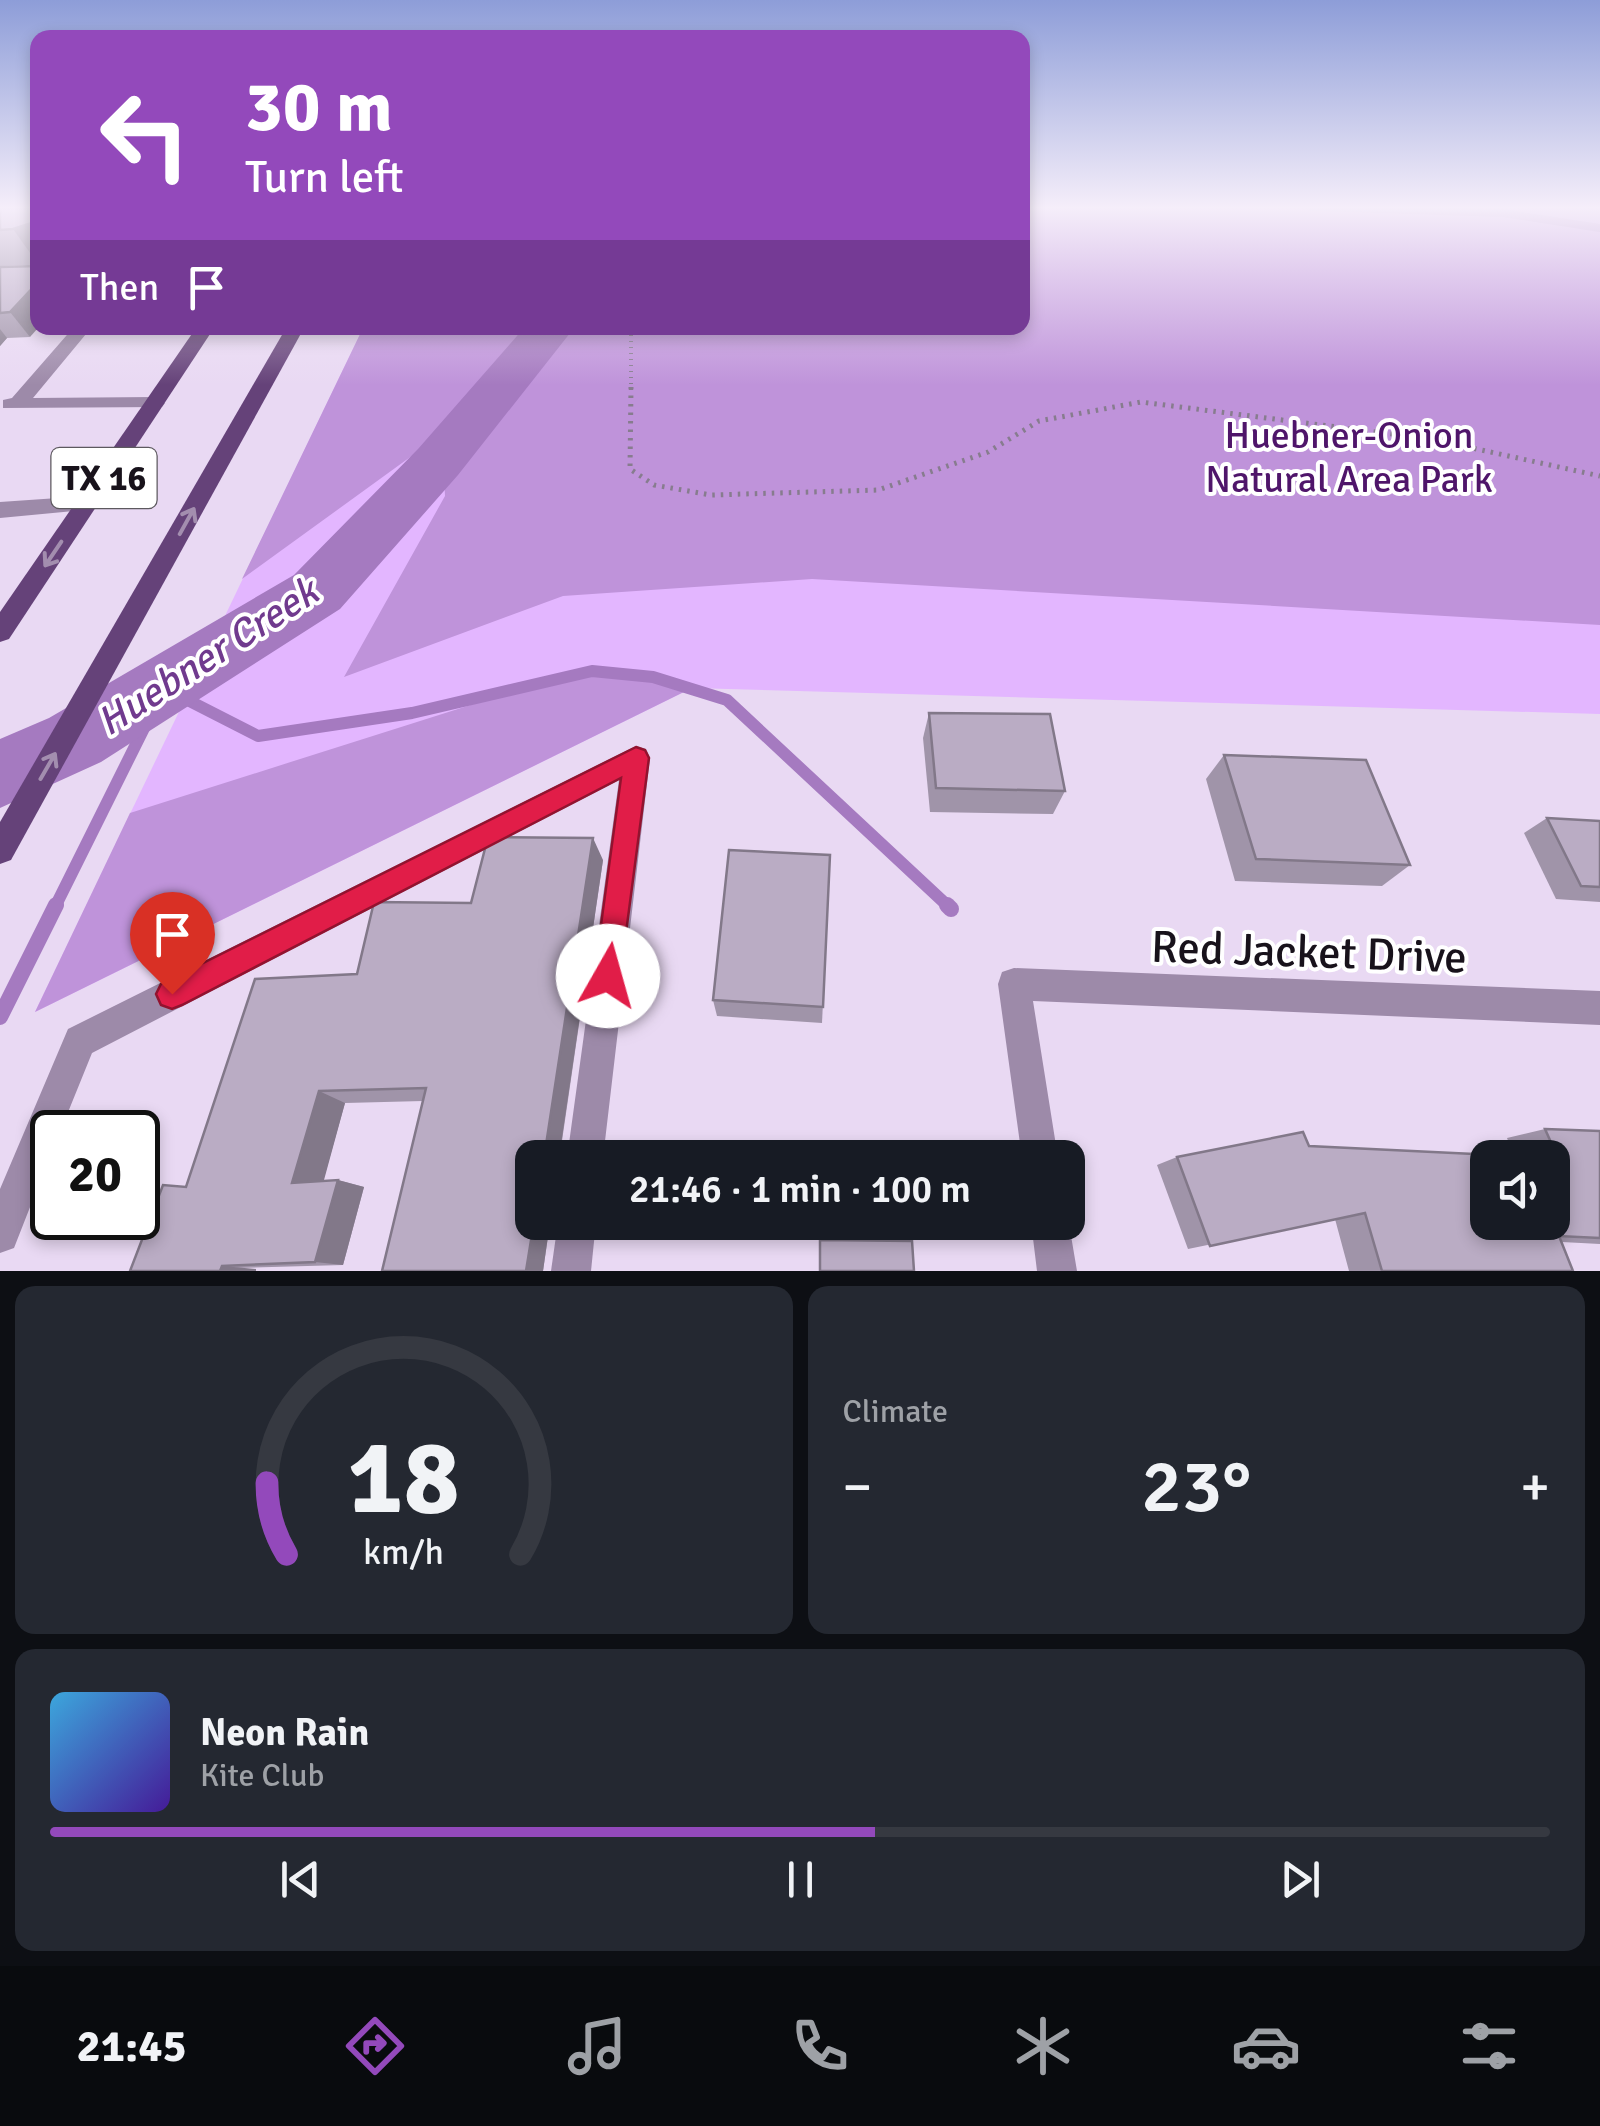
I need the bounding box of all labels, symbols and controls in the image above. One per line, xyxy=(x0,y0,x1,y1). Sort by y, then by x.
text: 30 m xyxy=(245,64,393,150)
icon: left xyxy=(80,70,210,200)
text: Turn left xyxy=(245,150,404,205)
icon: arrive xyxy=(179,260,234,315)
text: Then xyxy=(80,264,159,311)
park label: Huebner-Onion Natural Area Park xyxy=(1205,412,1493,503)
road number: TX 16 xyxy=(52,448,156,508)
one-way arrow xyxy=(177,507,197,536)
one-way arrow xyxy=(43,539,64,567)
water label: Huebner Creek xyxy=(88,565,330,747)
one-way arrow xyxy=(39,751,59,781)
pin xyxy=(130,892,215,995)
icon: arrive xyxy=(145,907,200,962)
street label: Red Jacket Drive xyxy=(1150,920,1468,985)
position arrow xyxy=(556,924,660,1028)
speed limit sign: 20 xyxy=(30,1110,160,1240)
map controls xyxy=(1470,1140,1570,1240)
button: sound xyxy=(1470,1140,1570,1240)
text: 21:46 · 1 min · 100 m xyxy=(629,1166,971,1213)
text: Climate xyxy=(843,1392,948,1431)
text: 18 xyxy=(348,1414,460,1542)
text: 23° xyxy=(1141,1440,1251,1533)
text: − xyxy=(843,1453,872,1521)
text: + xyxy=(1520,1453,1550,1521)
text: km/h xyxy=(363,1530,444,1574)
text: Neon Rain xyxy=(200,1709,369,1756)
text: Kite Club xyxy=(200,1756,324,1795)
icon: previous xyxy=(273,1852,328,1907)
icon: pause xyxy=(773,1852,828,1907)
icon: next xyxy=(1273,1852,1328,1907)
icon: directions xyxy=(340,2011,410,2081)
icon: music xyxy=(562,2011,632,2081)
icon: phone xyxy=(785,2011,855,2081)
icon: climate xyxy=(1008,2011,1078,2081)
icon: car xyxy=(1231,2011,1301,2081)
icon: filters xyxy=(1454,2011,1524,2081)
text: 21:45 xyxy=(76,2019,187,2074)

